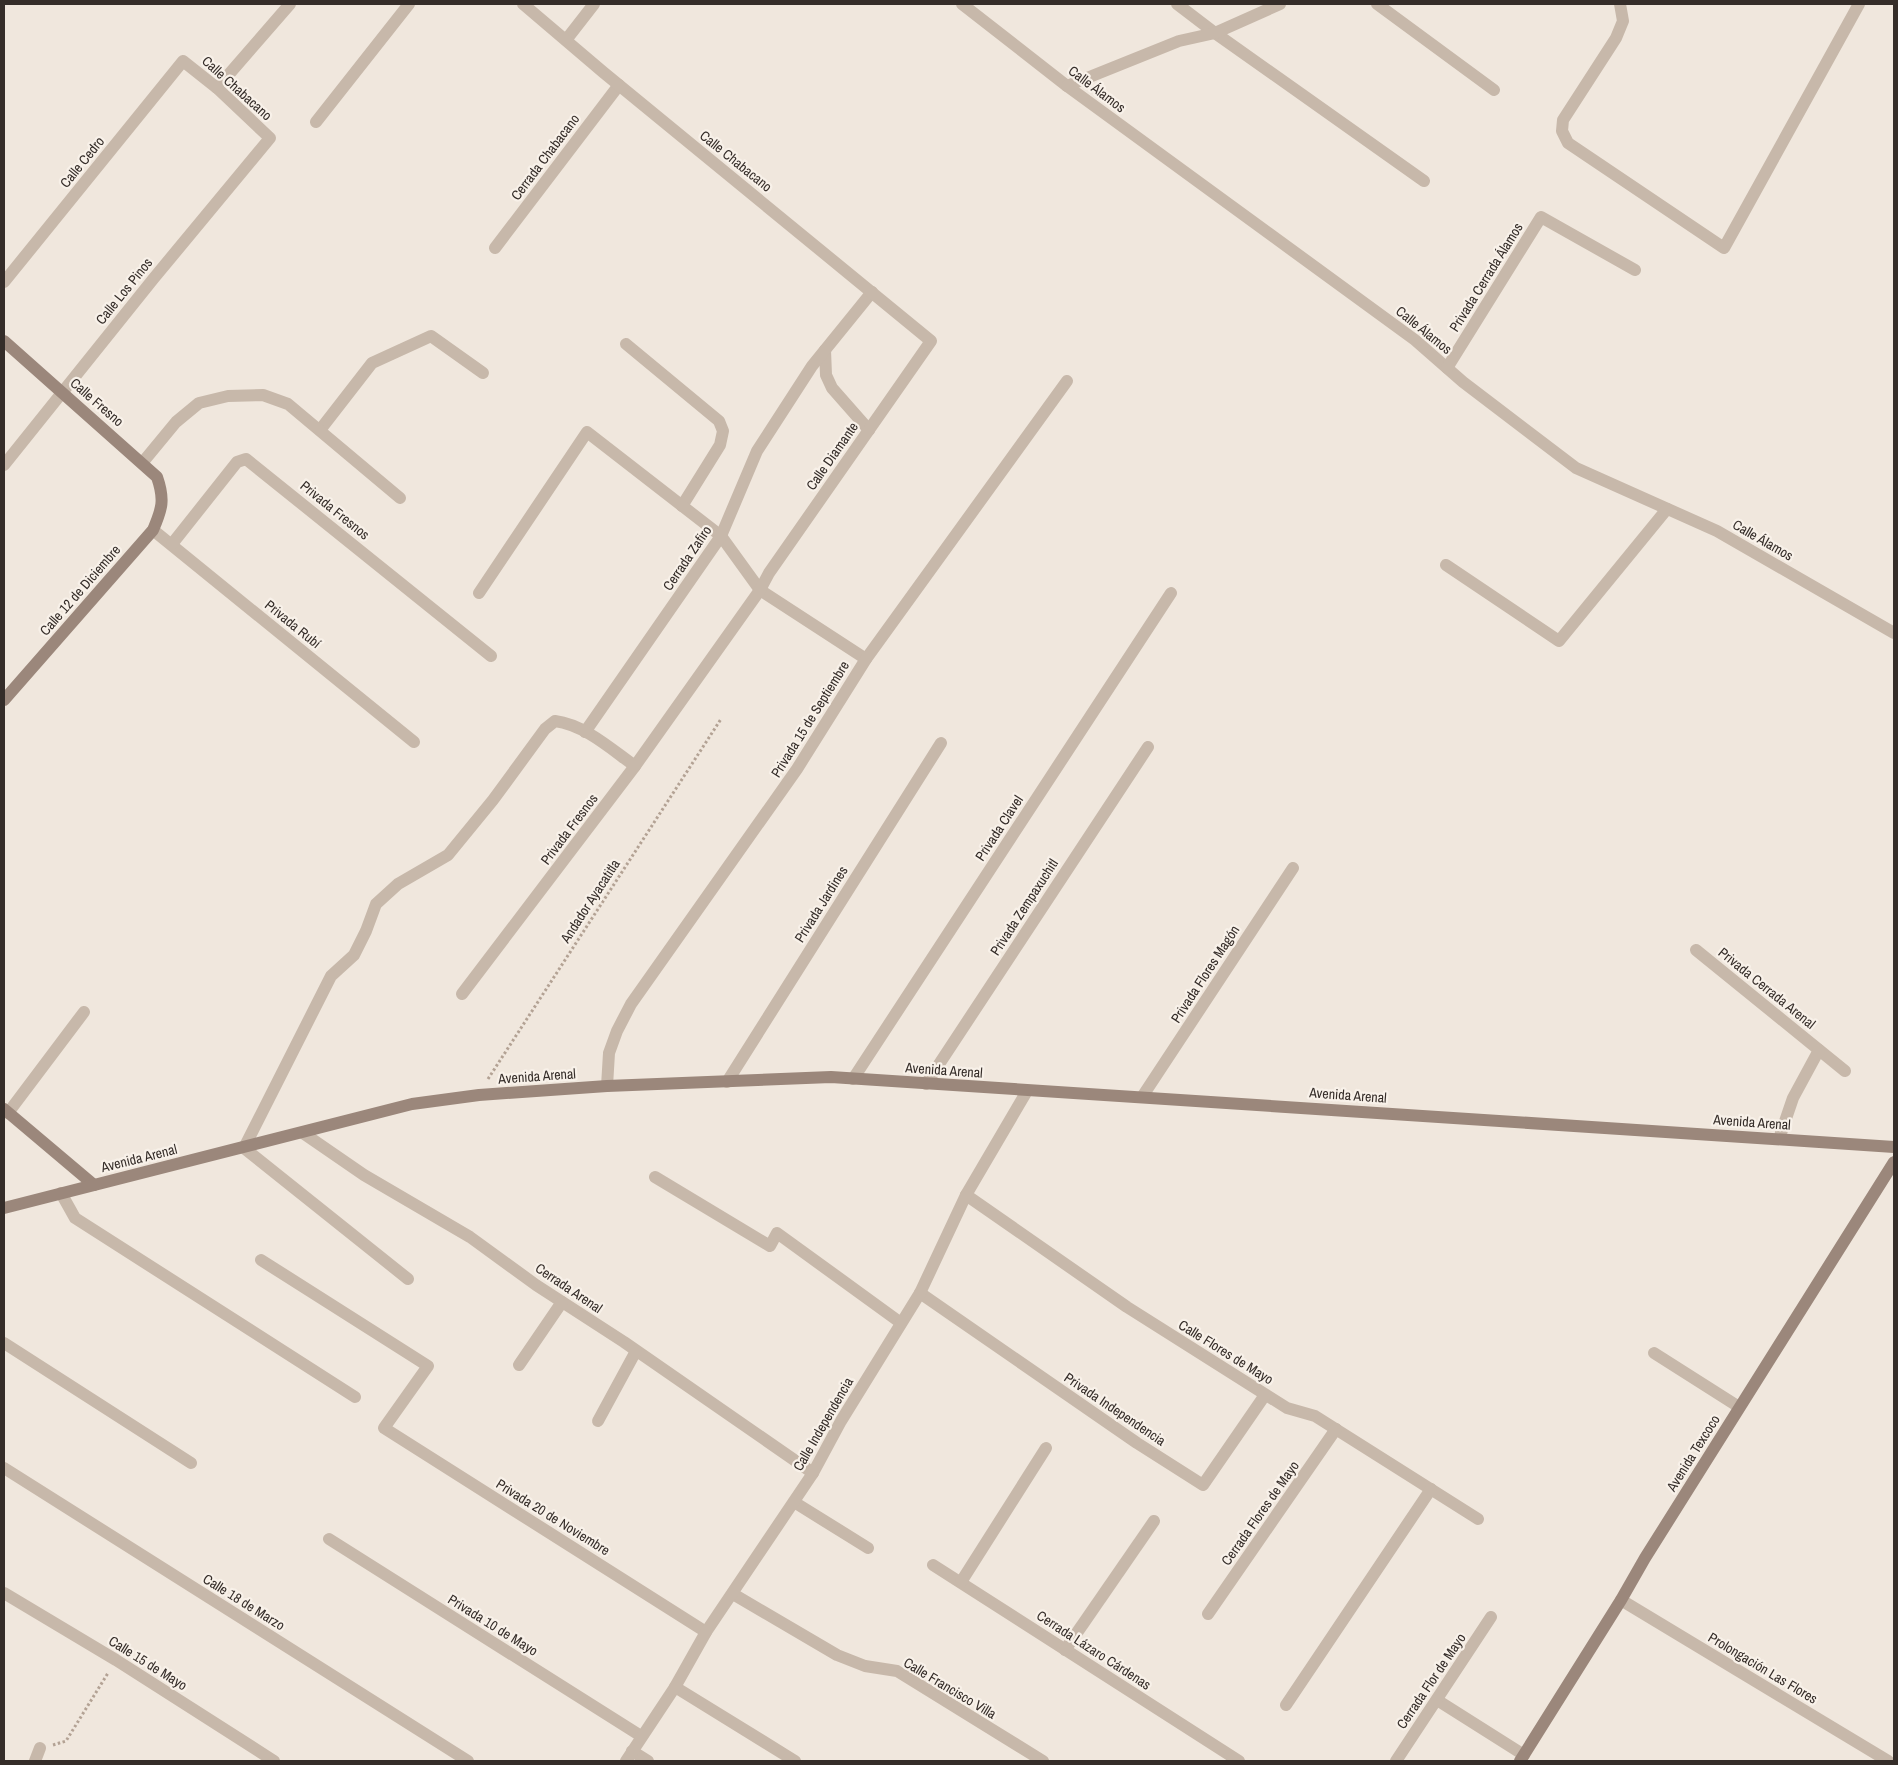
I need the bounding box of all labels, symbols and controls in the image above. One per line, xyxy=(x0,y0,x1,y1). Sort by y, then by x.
street label: Calle Chabacano xyxy=(198,52,276,124)
street label: Calle Álamos xyxy=(1065,62,1129,116)
street label: Cerrada Chabacano xyxy=(507,110,583,204)
street label: Calle Chabacano xyxy=(696,126,776,196)
street label: Calle Cedro xyxy=(56,133,108,191)
street label: Privada Cerrada Álamos xyxy=(1445,219,1527,335)
street label: Calle Los Pinos xyxy=(92,254,156,328)
street label: Calle Álamos xyxy=(1392,302,1456,358)
street label: Calle Fresno xyxy=(67,374,127,430)
street label: Calle Diamante xyxy=(802,418,862,494)
street label: Privada Fresnos xyxy=(297,477,374,544)
street label: Calle Álamos xyxy=(1729,515,1797,565)
street label: Cerrada Zafiro xyxy=(659,522,715,594)
street label: Calle 12 de Diciembre xyxy=(36,541,124,639)
street label: Privada Rubí xyxy=(261,596,325,653)
street label: Privada 15 de Septiembre xyxy=(767,657,853,781)
street label: Privada Fresnos xyxy=(536,790,602,868)
street label: Privada Clavel xyxy=(971,792,1027,864)
street label: Andador Ayacatitla xyxy=(556,855,624,947)
street label: Privada Zempaxuchitl xyxy=(986,855,1062,959)
street label: Privada Jardines xyxy=(790,862,852,946)
street label: Privada Flores Magón xyxy=(1167,922,1243,1026)
street label: Privada Cerrada Arenal xyxy=(1715,943,1819,1033)
street label: Avenida Arenal xyxy=(904,1058,983,1082)
street label: Avenida Arenal xyxy=(497,1064,576,1088)
street label: Avenida Arenal xyxy=(1308,1083,1387,1107)
street label: Avenida Arenal xyxy=(1712,1110,1791,1134)
street label: Avenida Arenal xyxy=(98,1140,179,1176)
street label: Cerrada Arenal xyxy=(532,1259,606,1317)
street label: Calle Flores de Mayo xyxy=(1175,1316,1277,1388)
street label: Privada Independencia xyxy=(1061,1368,1170,1450)
street label: Calle Independencia xyxy=(789,1373,857,1474)
street label: Avenida Texcoco xyxy=(1662,1411,1724,1496)
street label: Cerrada Flores de Mayo xyxy=(1217,1457,1303,1569)
street label: Privada 20 de Noviembre xyxy=(493,1475,613,1559)
street label: Calle 18 de Marzo xyxy=(200,1570,288,1634)
street label: Privada 10 de Mayo xyxy=(445,1590,541,1660)
street label: Cerrada Lázaro Cárdenas xyxy=(1033,1606,1155,1694)
street label: Prolongación Las Flores xyxy=(1705,1628,1821,1708)
street label: Cerrada Flor de Mayo xyxy=(1392,1630,1470,1732)
street label: Calle 15 de Mayo xyxy=(105,1632,191,1694)
street label: Calle Francisco Villa xyxy=(900,1653,1000,1723)

